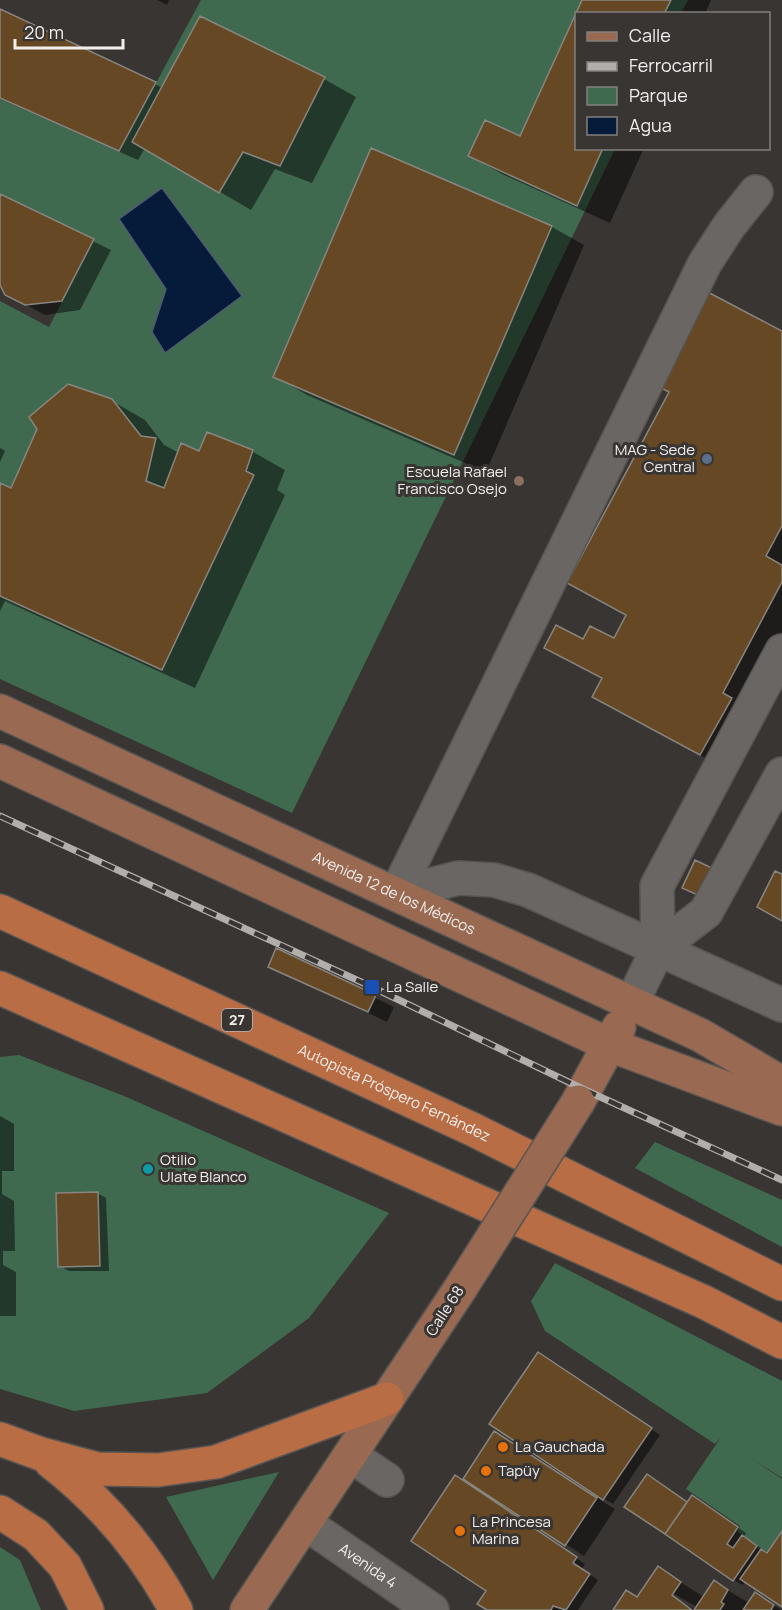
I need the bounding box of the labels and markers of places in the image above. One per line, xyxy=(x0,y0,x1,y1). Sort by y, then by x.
place label: MAG - Sede Central xyxy=(615,439,695,477)
marker: MAG - Sede Central xyxy=(700,452,714,466)
place label: Escuela Rafael Francisco Osejo xyxy=(398,461,507,499)
marker: Escuela Rafael Francisco Osejo xyxy=(512,474,526,488)
place label: La Salle xyxy=(386,976,439,997)
marker: La Salle xyxy=(363,978,381,996)
place label: Otilio Ulate Blanco xyxy=(160,1149,247,1187)
marker: Otilio Ulate Blanco xyxy=(141,1162,155,1176)
place label: La Gauchada xyxy=(515,1436,605,1457)
marker: La Gauchada xyxy=(496,1440,510,1454)
place label: Tapüy xyxy=(498,1460,540,1481)
marker: Tapüy xyxy=(479,1464,493,1478)
place label: La Princesa Marina xyxy=(472,1511,551,1549)
marker: La Princesa Marina xyxy=(453,1524,467,1538)

